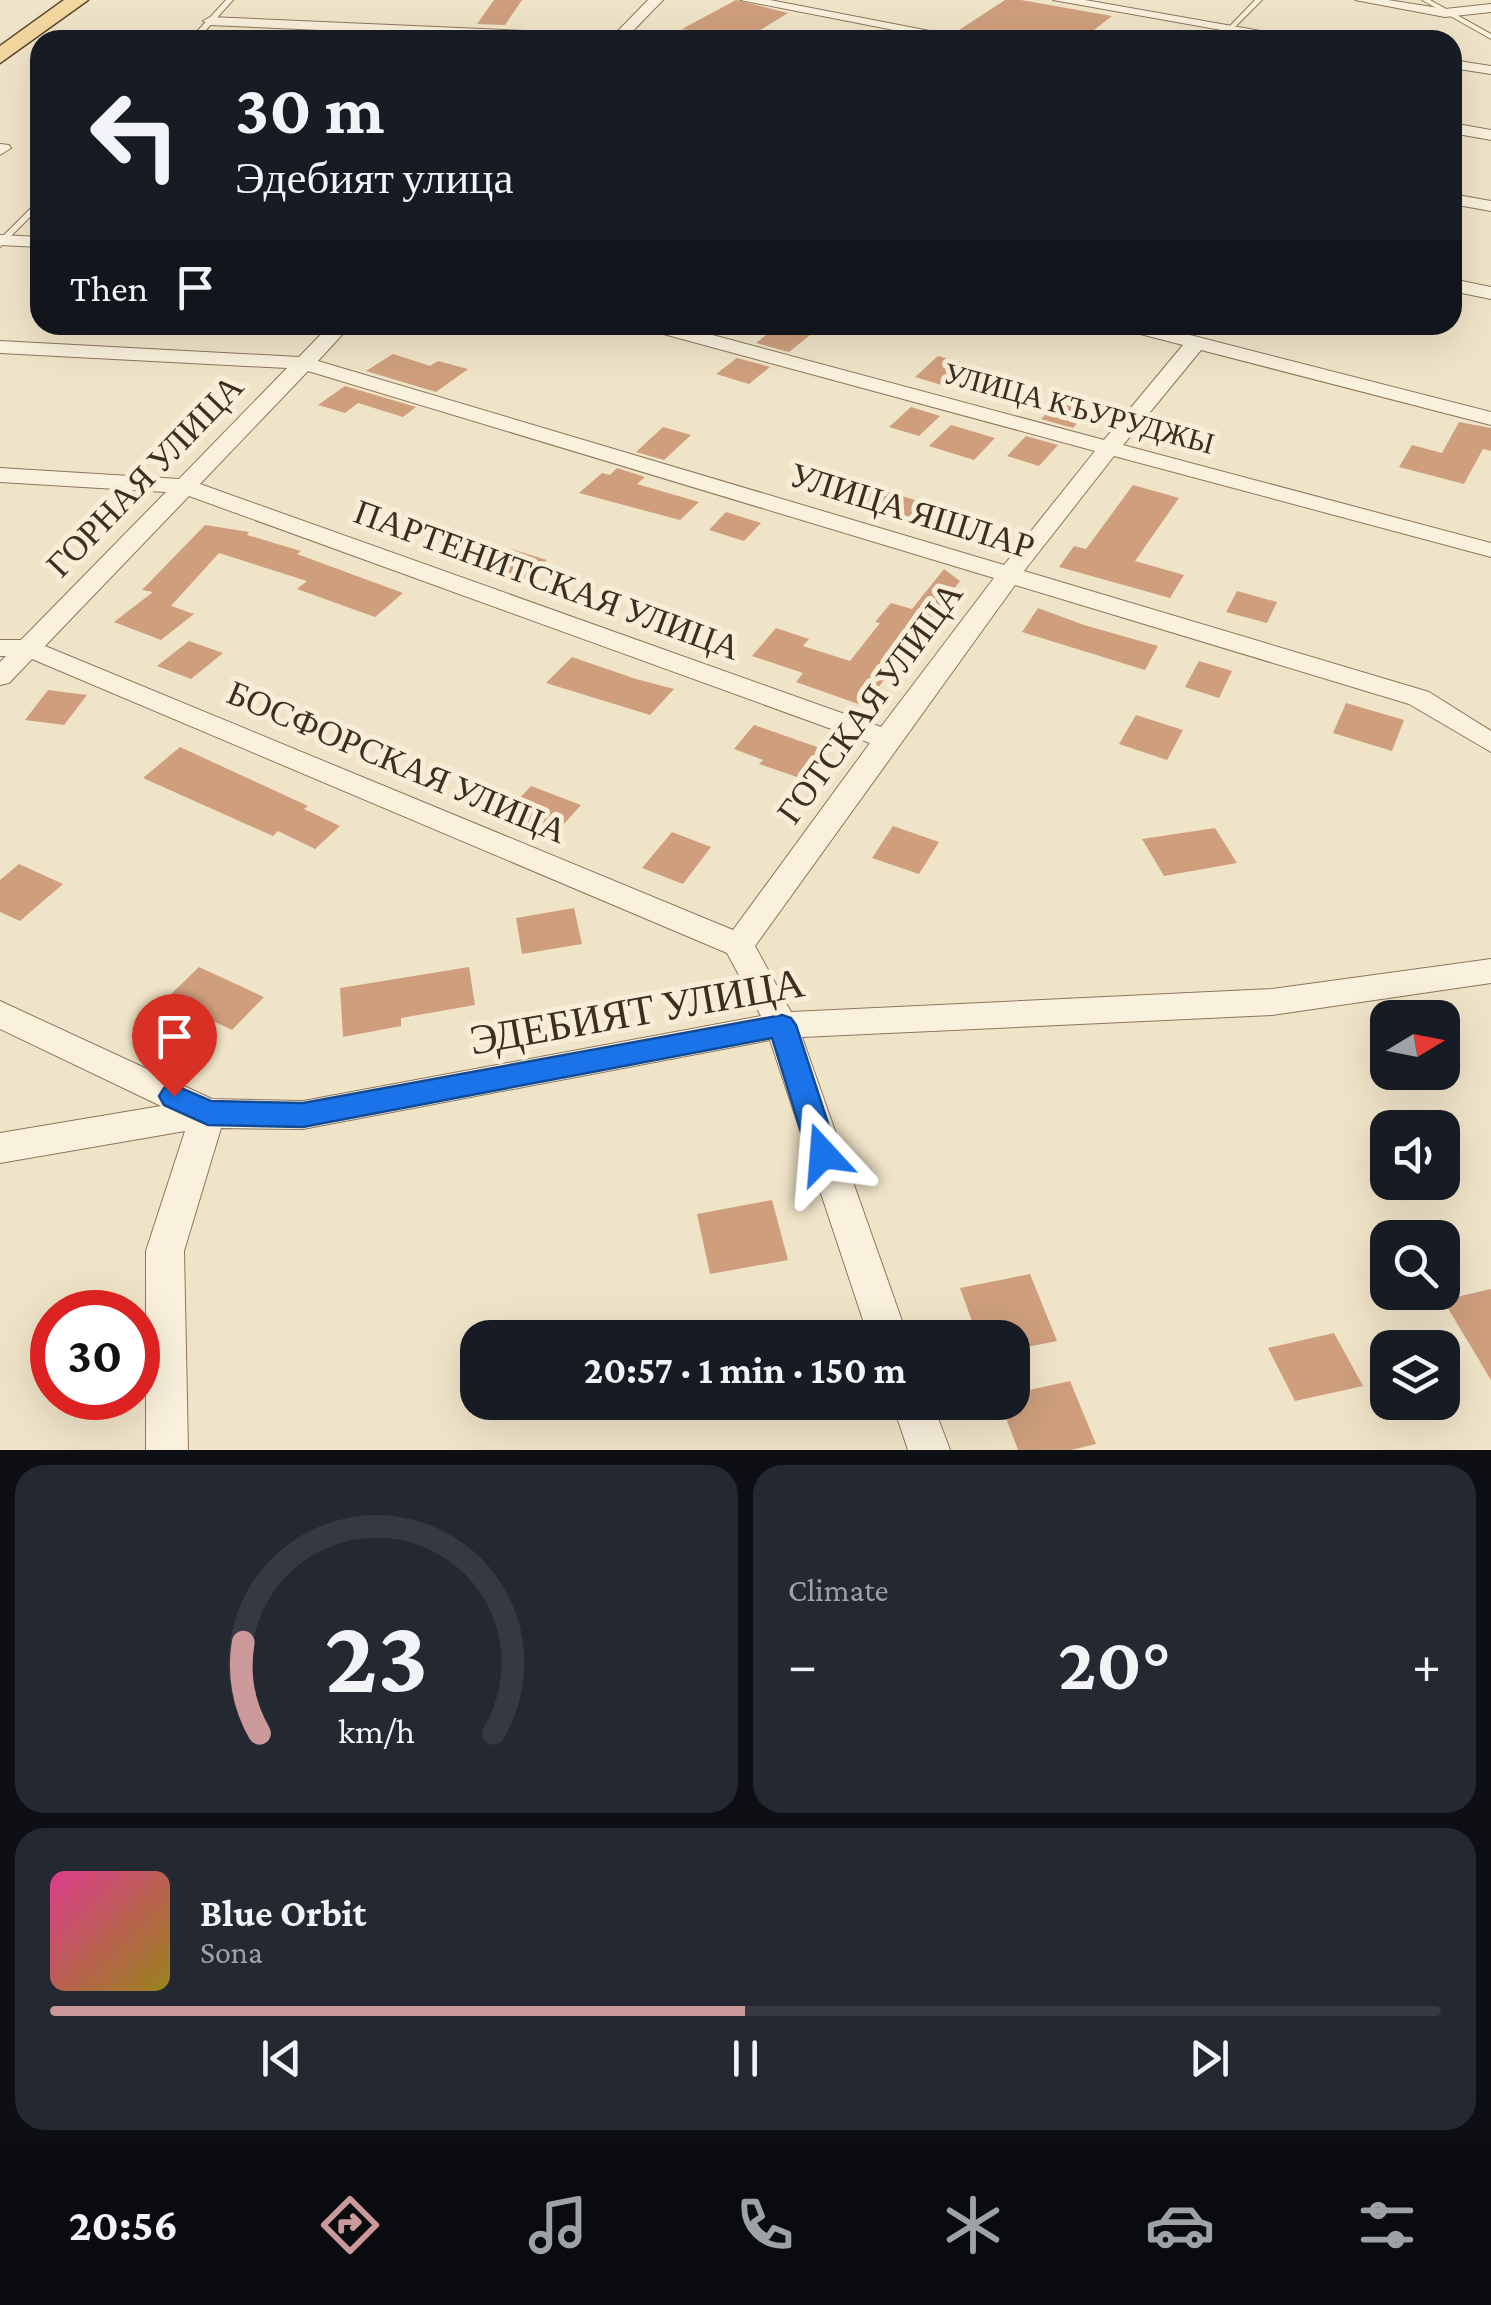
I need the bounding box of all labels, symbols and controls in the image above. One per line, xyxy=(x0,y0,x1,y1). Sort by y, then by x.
icon: left xyxy=(70,70,200,200)
text: 30 m xyxy=(235,70,384,148)
text: Эдебият улица xyxy=(235,153,513,203)
icon: arrive xyxy=(168,260,223,315)
text: Then xyxy=(70,267,148,309)
street label: УЛИЦА КЪУРУДЖЫ xyxy=(940,356,1218,460)
street label: ГОРНАЯ УЛИЦА xyxy=(39,367,252,585)
street label: УЛИЦА ЯШЛАР xyxy=(785,455,1039,567)
street label: ПАРТЕНИТСКАЯ УЛИЦА xyxy=(349,492,746,668)
street label: ГОТСКАЯ УЛИЦА xyxy=(769,574,971,831)
street label: БОСФОРСКАЯ УЛИЦА xyxy=(222,673,573,851)
street label: ЭДЕБИЯТ УЛИЦА xyxy=(466,958,809,1064)
pin xyxy=(132,994,217,1097)
north arrow xyxy=(1370,1000,1460,1090)
map controls xyxy=(1370,1000,1460,1420)
icon: arrive xyxy=(147,1009,202,1064)
position arrow xyxy=(771,1102,875,1206)
button: sound xyxy=(1370,1110,1460,1200)
button: search xyxy=(1370,1220,1460,1310)
speed limit sign: 30 xyxy=(30,1290,160,1420)
button: layers xyxy=(1370,1330,1460,1420)
text: 20:57 · 1 min · 150 m xyxy=(584,1349,906,1391)
text: Climate xyxy=(788,1572,889,1608)
text: 23 xyxy=(325,1598,428,1713)
text: 20° xyxy=(1058,1622,1171,1705)
text: − xyxy=(788,1634,817,1695)
text: + xyxy=(1412,1634,1441,1695)
text: km/h xyxy=(338,1711,415,1751)
text: Blue Orbit xyxy=(200,1892,367,1934)
text: Sona xyxy=(200,1934,263,1970)
icon: previous xyxy=(254,2031,309,2086)
icon: pause xyxy=(718,2031,773,2086)
icon: next xyxy=(1182,2031,1237,2086)
icon: directions xyxy=(315,2190,385,2260)
icon: music xyxy=(523,2190,593,2260)
icon: phone xyxy=(730,2190,800,2260)
icon: climate xyxy=(938,2190,1008,2260)
icon: car xyxy=(1145,2190,1215,2260)
icon: filters xyxy=(1352,2190,1422,2260)
text: 20:56 xyxy=(69,2200,178,2250)

